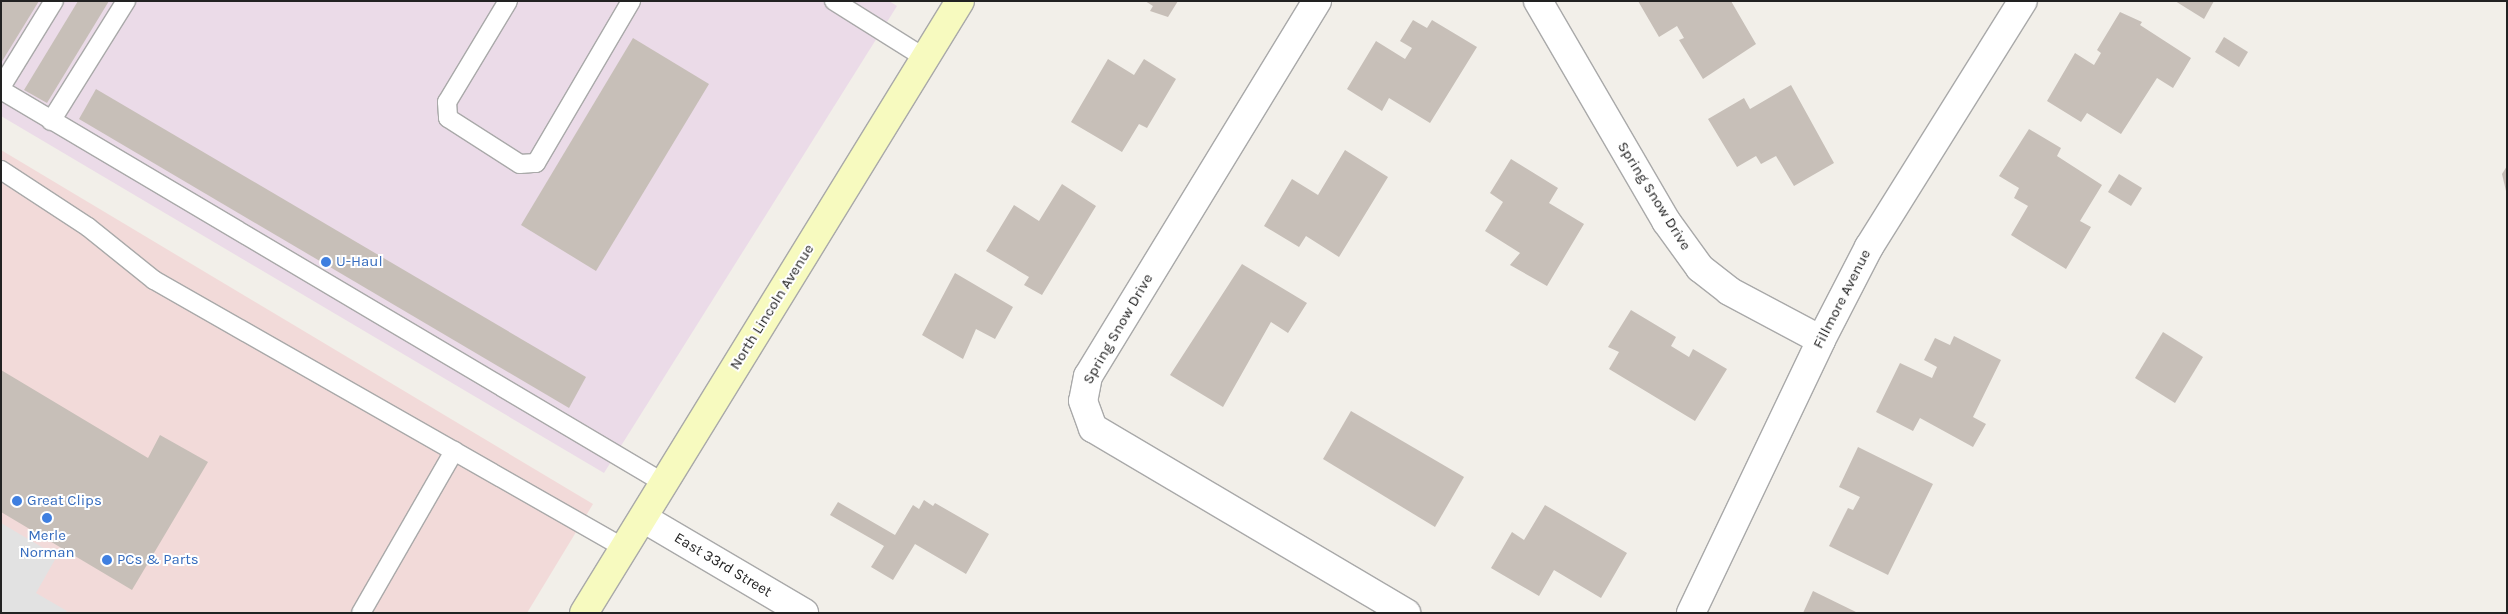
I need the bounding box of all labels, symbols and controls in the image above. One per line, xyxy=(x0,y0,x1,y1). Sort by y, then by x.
street label: Spring Snow Drive xyxy=(1613,138,1695,254)
street label: North Lincoln Avenue xyxy=(726,241,818,373)
street label: Fillmore Avenue xyxy=(1809,246,1875,352)
place label: U-Haul xyxy=(336,253,383,271)
marker: U-Haul xyxy=(320,256,332,268)
street label: Spring Snow Drive xyxy=(1079,271,1157,387)
place label: Great Clips xyxy=(27,492,102,510)
marker: Great Clips xyxy=(11,495,23,507)
marker: Merle Norman xyxy=(41,512,53,524)
place label: Merle Norman xyxy=(19,526,75,561)
street label: East 33rd Street xyxy=(671,529,775,601)
place label: PCs & Parts xyxy=(117,551,199,569)
marker: PCs & Parts xyxy=(101,554,113,566)

